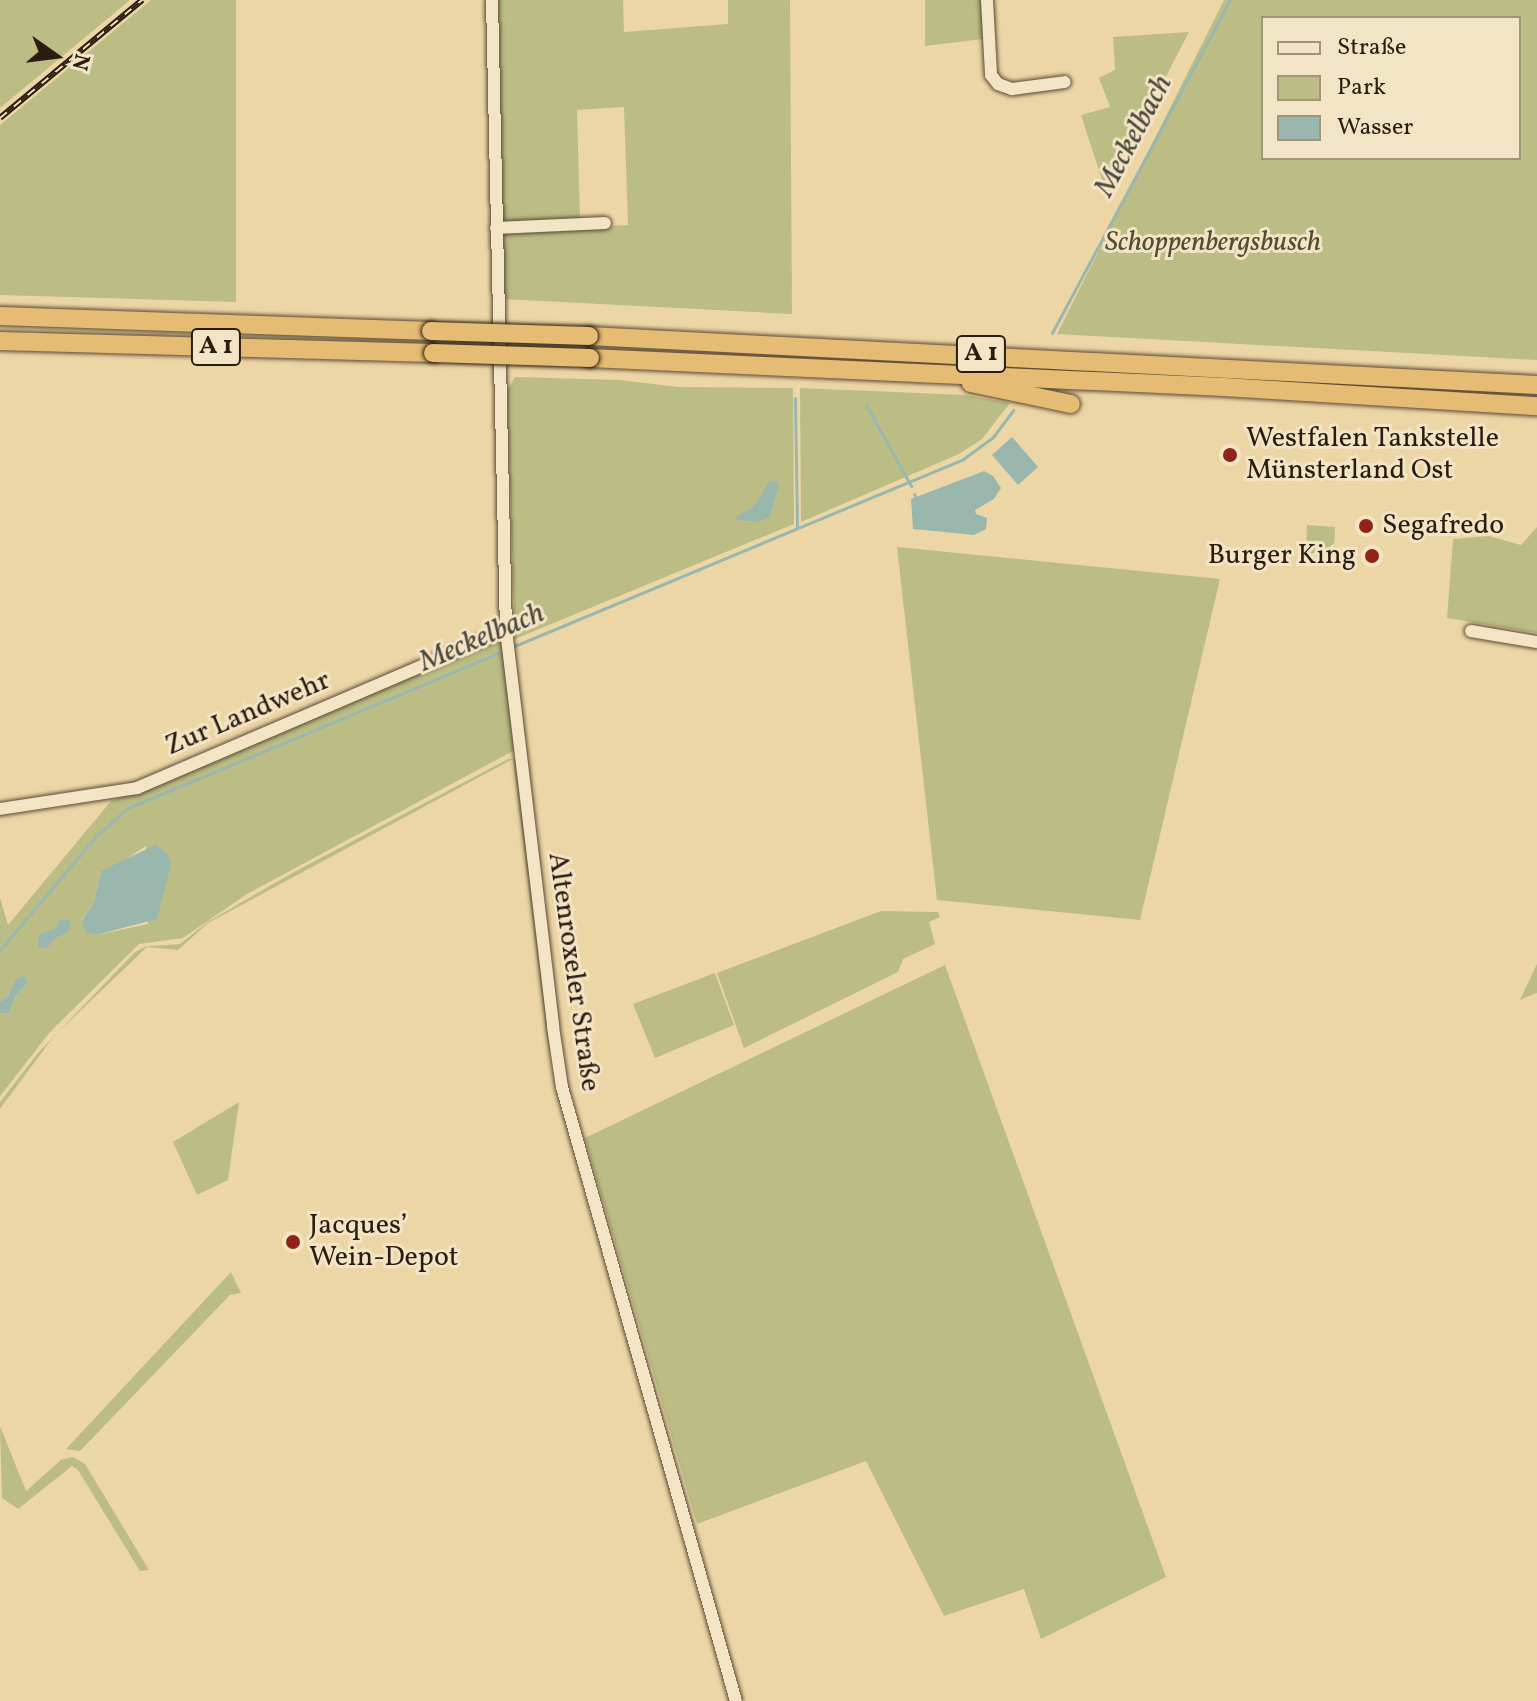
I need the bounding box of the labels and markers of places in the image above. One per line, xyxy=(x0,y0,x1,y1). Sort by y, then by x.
place label: Westfalen Tankstelle Münsterland Ost xyxy=(1246,422,1500,488)
marker: Westfalen Tankstelle Münsterland Ost xyxy=(1221,446,1239,464)
place label: Segafredo xyxy=(1382,509,1504,543)
marker: Segafredo xyxy=(1357,517,1375,535)
place label: Burger King xyxy=(1208,539,1356,573)
marker: Burger King xyxy=(1363,547,1381,565)
place label: Jacques’ Wein-Depot xyxy=(309,1209,459,1275)
marker: Jacques’ Wein-Depot xyxy=(284,1233,302,1251)

